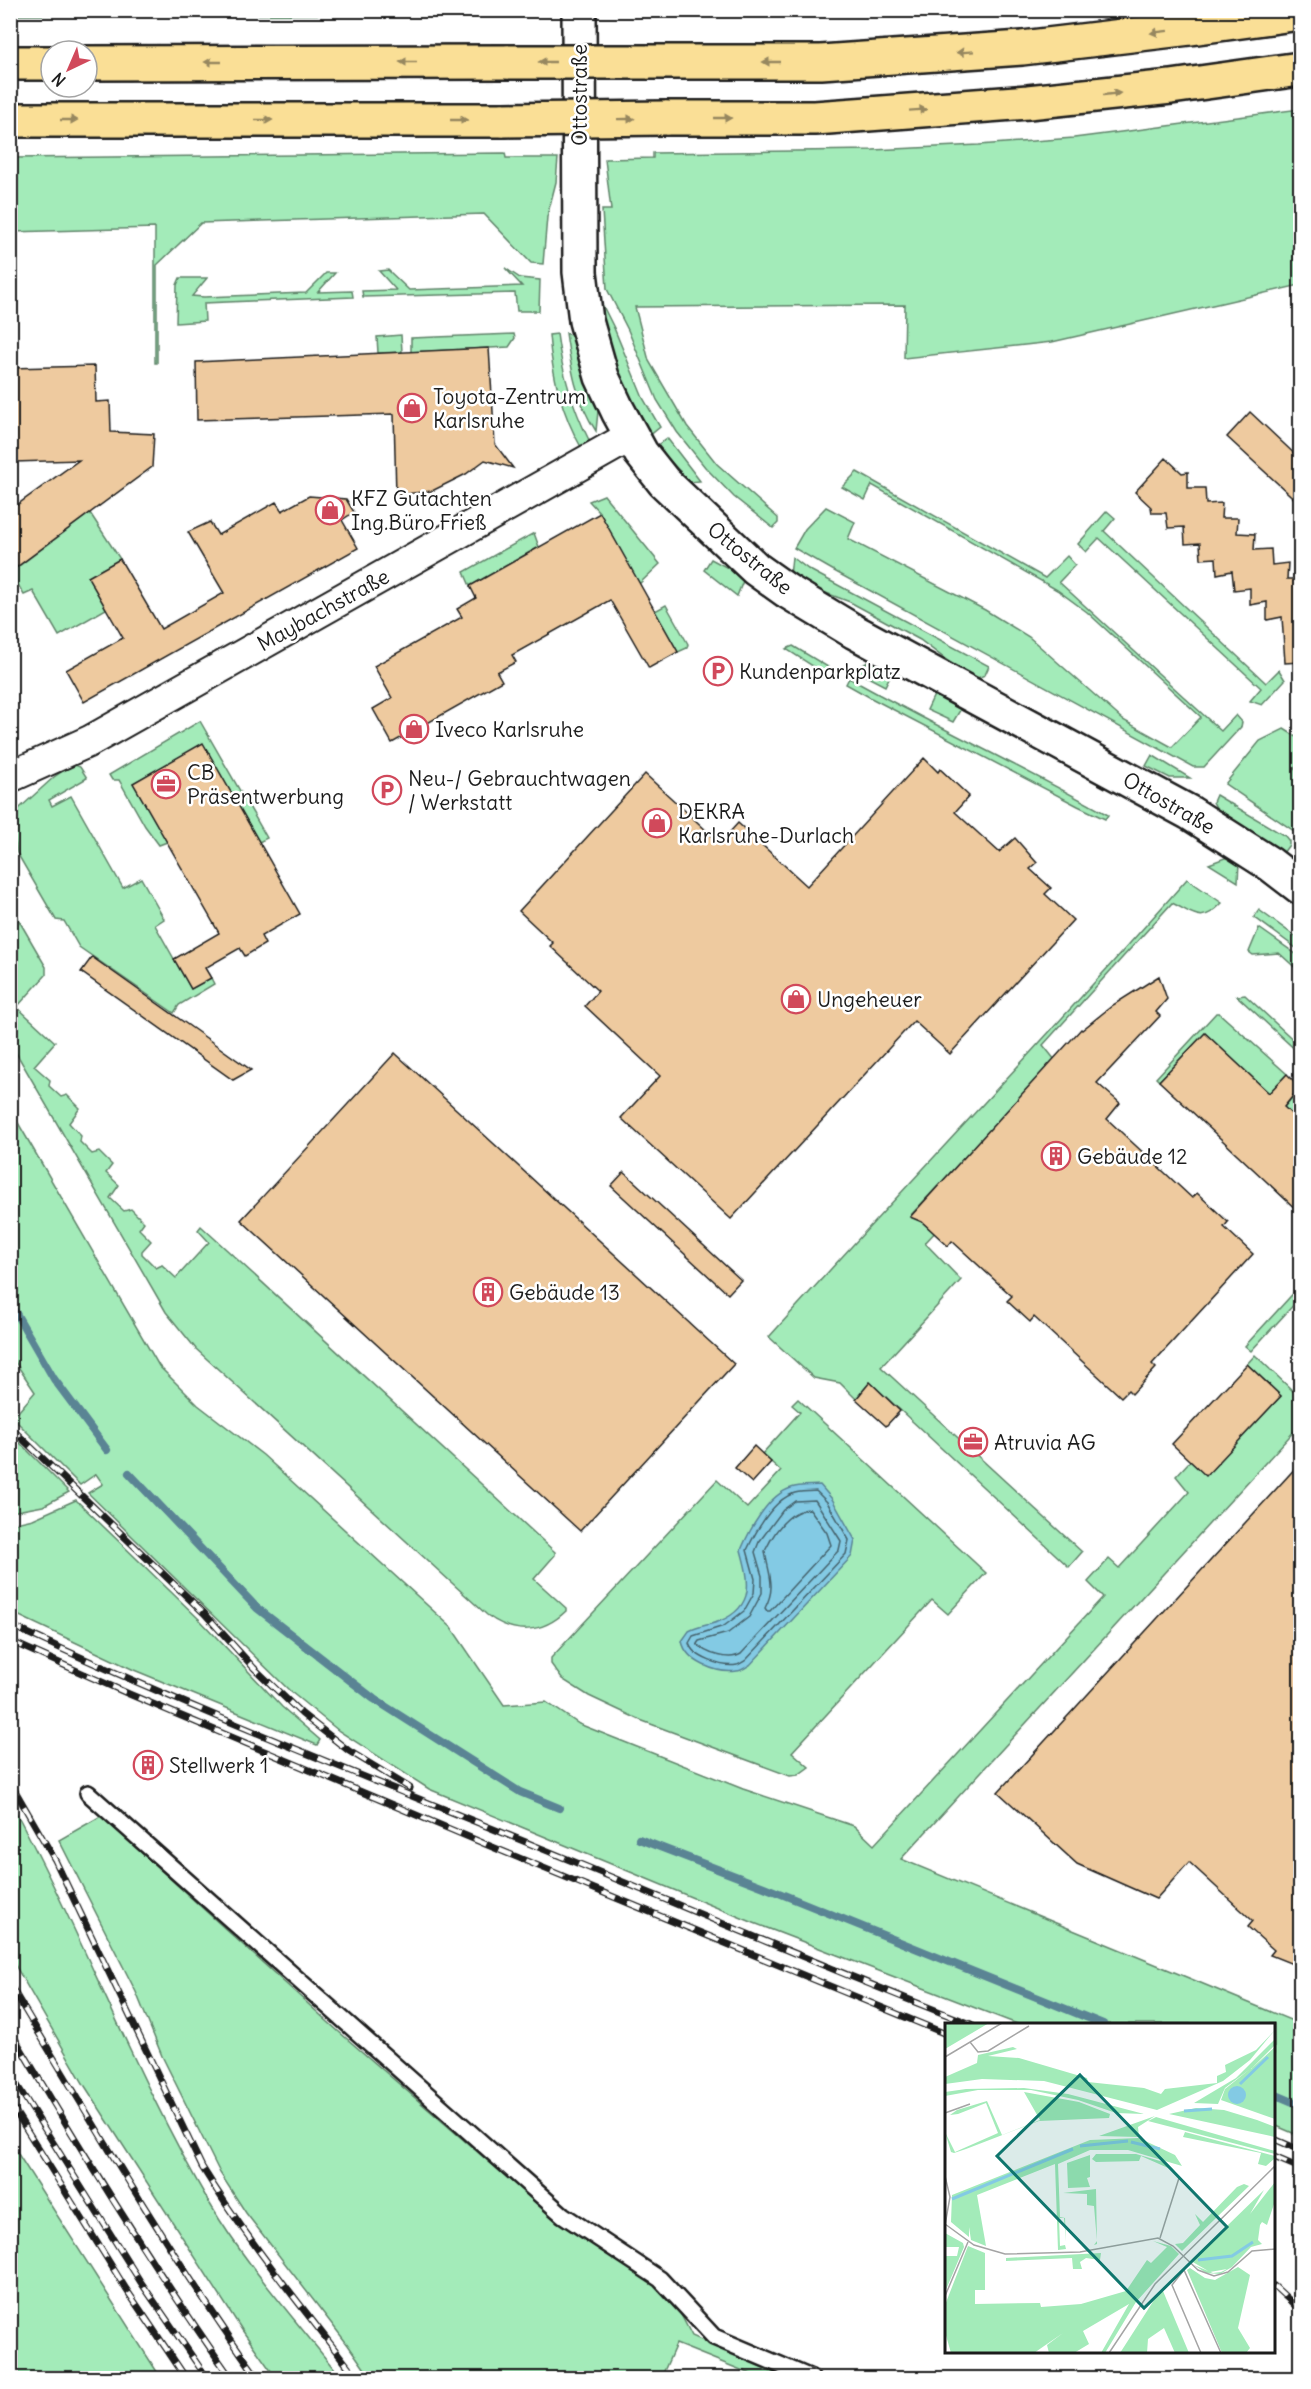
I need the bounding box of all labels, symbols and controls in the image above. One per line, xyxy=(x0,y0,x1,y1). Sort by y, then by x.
one-way arrow xyxy=(1150,27,1169,37)
north arrow xyxy=(39,39,99,99)
street label: Ottostraße xyxy=(566,44,593,146)
one-way arrow xyxy=(956,47,975,57)
one-way arrow xyxy=(399,57,418,67)
one-way arrow xyxy=(537,57,556,67)
one-way arrow xyxy=(761,57,780,67)
one-way arrow xyxy=(204,58,223,67)
text: N xyxy=(48,69,70,91)
one-way arrow xyxy=(1103,89,1122,98)
one-way arrow xyxy=(908,106,927,115)
one-way arrow xyxy=(714,113,733,123)
one-way arrow xyxy=(616,114,635,123)
one-way arrow xyxy=(59,115,78,125)
one-way arrow xyxy=(254,115,273,125)
one-way arrow xyxy=(449,115,468,125)
place label: Toyota-Zentrum Karlsruhe xyxy=(433,383,586,434)
shop icon: Toyota-Zentrum Karlsruhe xyxy=(396,392,428,424)
place label: KFZ Gutachten Ing.Büro Frieß xyxy=(351,485,492,536)
shop icon: KFZ Gutachten Ing.Büro Frieß xyxy=(314,494,346,526)
street label: Ottostraße xyxy=(702,515,798,601)
street label: Maybachstraße xyxy=(252,563,394,657)
parking icon: Kundenparkplatz xyxy=(702,655,734,687)
place label: Kundenparkplatz xyxy=(739,658,901,685)
shop icon: Iveco Karlsruhe xyxy=(398,713,430,745)
place label: Iveco Karlsruhe xyxy=(435,716,584,743)
place label: CB Präsentwerbung xyxy=(187,759,344,810)
place label: Neu-/ Gebrauchtwagen / Werkstatt xyxy=(408,765,631,816)
street label: Ottostraße xyxy=(1118,766,1220,840)
office icon: CB Präsentwerbung xyxy=(150,768,182,800)
parking icon: Neu-/ Gebrauchtwagen / Werkstatt xyxy=(371,774,403,806)
place label: DEKRA Karlsruhe-Durlach xyxy=(678,798,854,849)
shop icon: DEKRA Karlsruhe-Durlach xyxy=(641,807,673,839)
shop icon: Ungeheuer xyxy=(780,983,812,1015)
place label: Ungeheuer xyxy=(817,986,922,1013)
building icon: Gebäude 12 xyxy=(1040,1140,1072,1172)
place label: Gebäude 12 xyxy=(1077,1143,1188,1170)
building icon: Gebäude 13 xyxy=(472,1276,504,1308)
place label: Gebäude 13 xyxy=(509,1279,620,1306)
office icon: Atruvia AG xyxy=(957,1426,989,1458)
place label: Atruvia AG xyxy=(994,1429,1096,1456)
building icon: Stellwerk 1 xyxy=(132,1749,164,1781)
place label: Stellwerk 1 xyxy=(169,1752,268,1779)
inset map xyxy=(945,2023,1275,2353)

